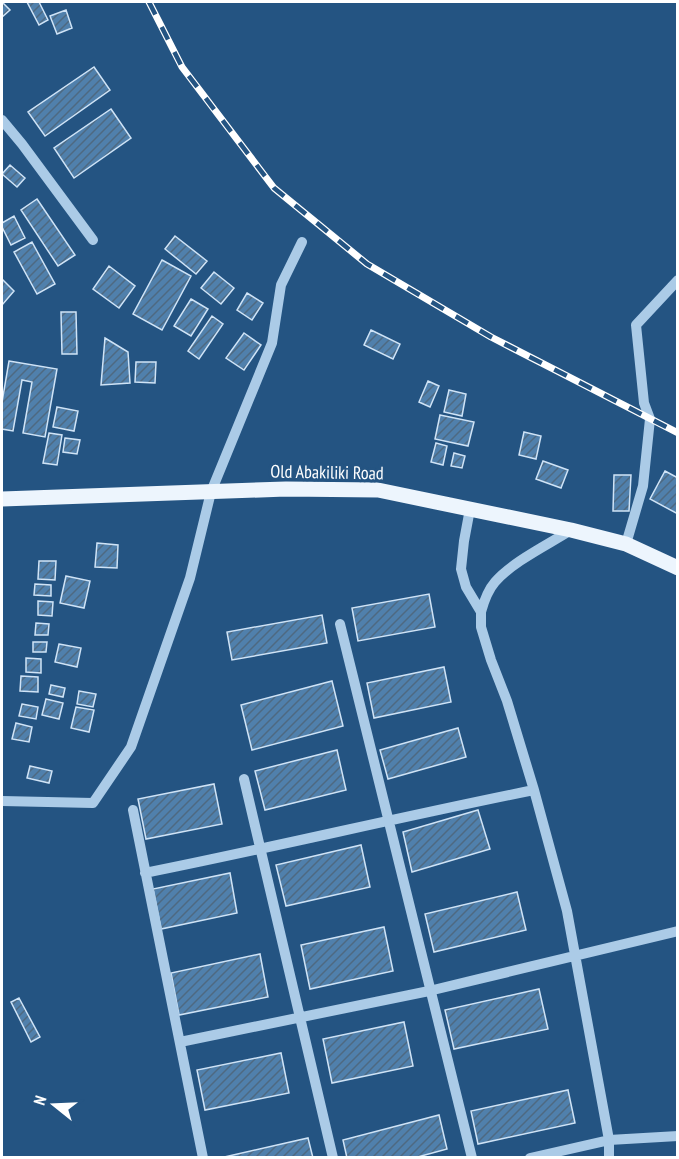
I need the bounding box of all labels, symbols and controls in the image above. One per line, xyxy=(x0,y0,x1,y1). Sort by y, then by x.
street label: Old Abakiliki Road xyxy=(270,460,384,484)
north arrow xyxy=(24,1075,84,1135)
text: N xyxy=(29,1093,51,1108)

